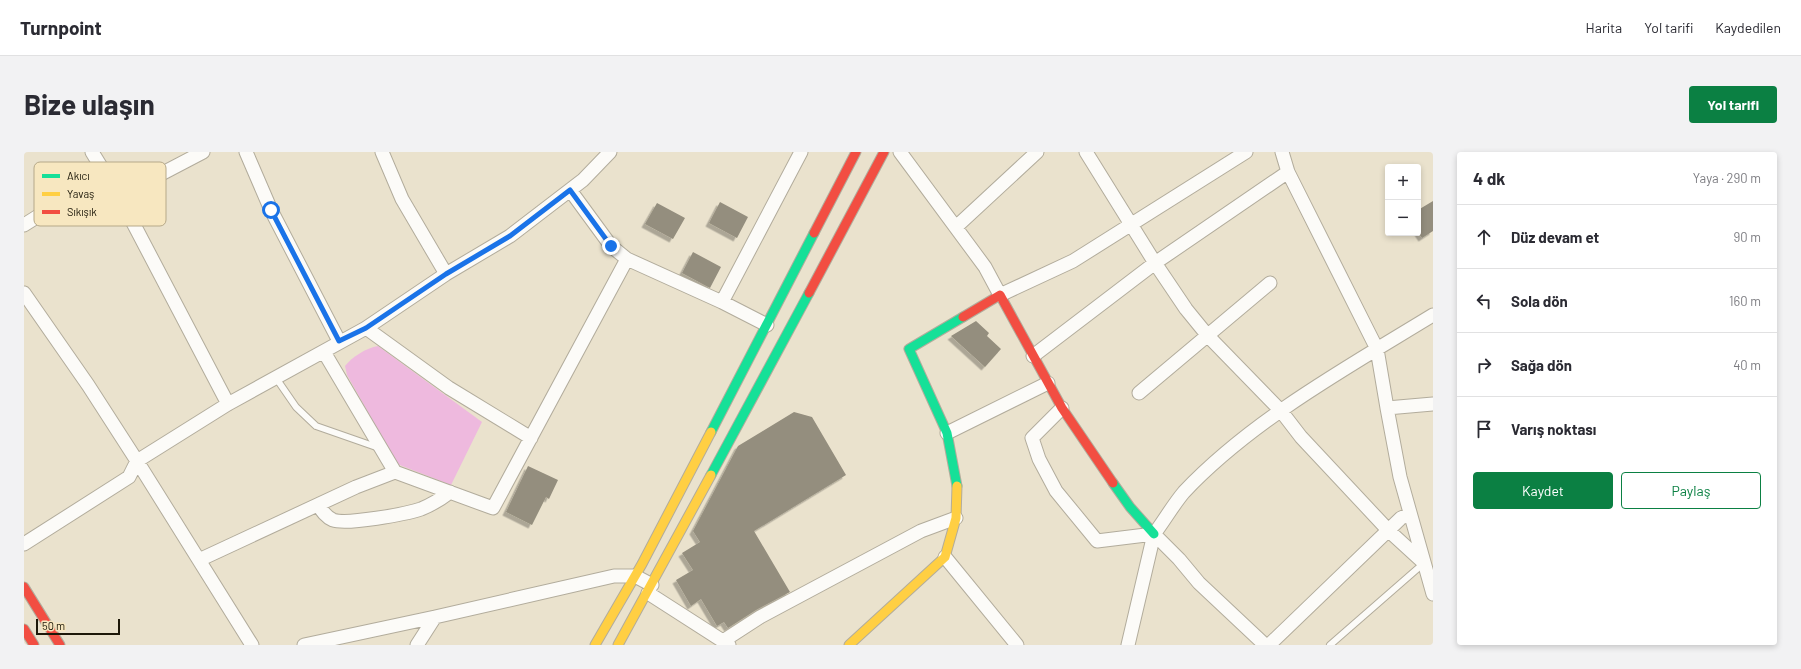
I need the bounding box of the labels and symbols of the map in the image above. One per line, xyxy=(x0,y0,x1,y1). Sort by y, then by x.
legend xyxy=(34,162,166,226)
text: Akıcı xyxy=(67,169,90,182)
text: Yavaş xyxy=(67,187,94,200)
route start xyxy=(262,201,280,219)
text: Sıkışık xyxy=(67,205,97,218)
route end xyxy=(602,237,620,255)
scale bar xyxy=(36,617,120,636)

